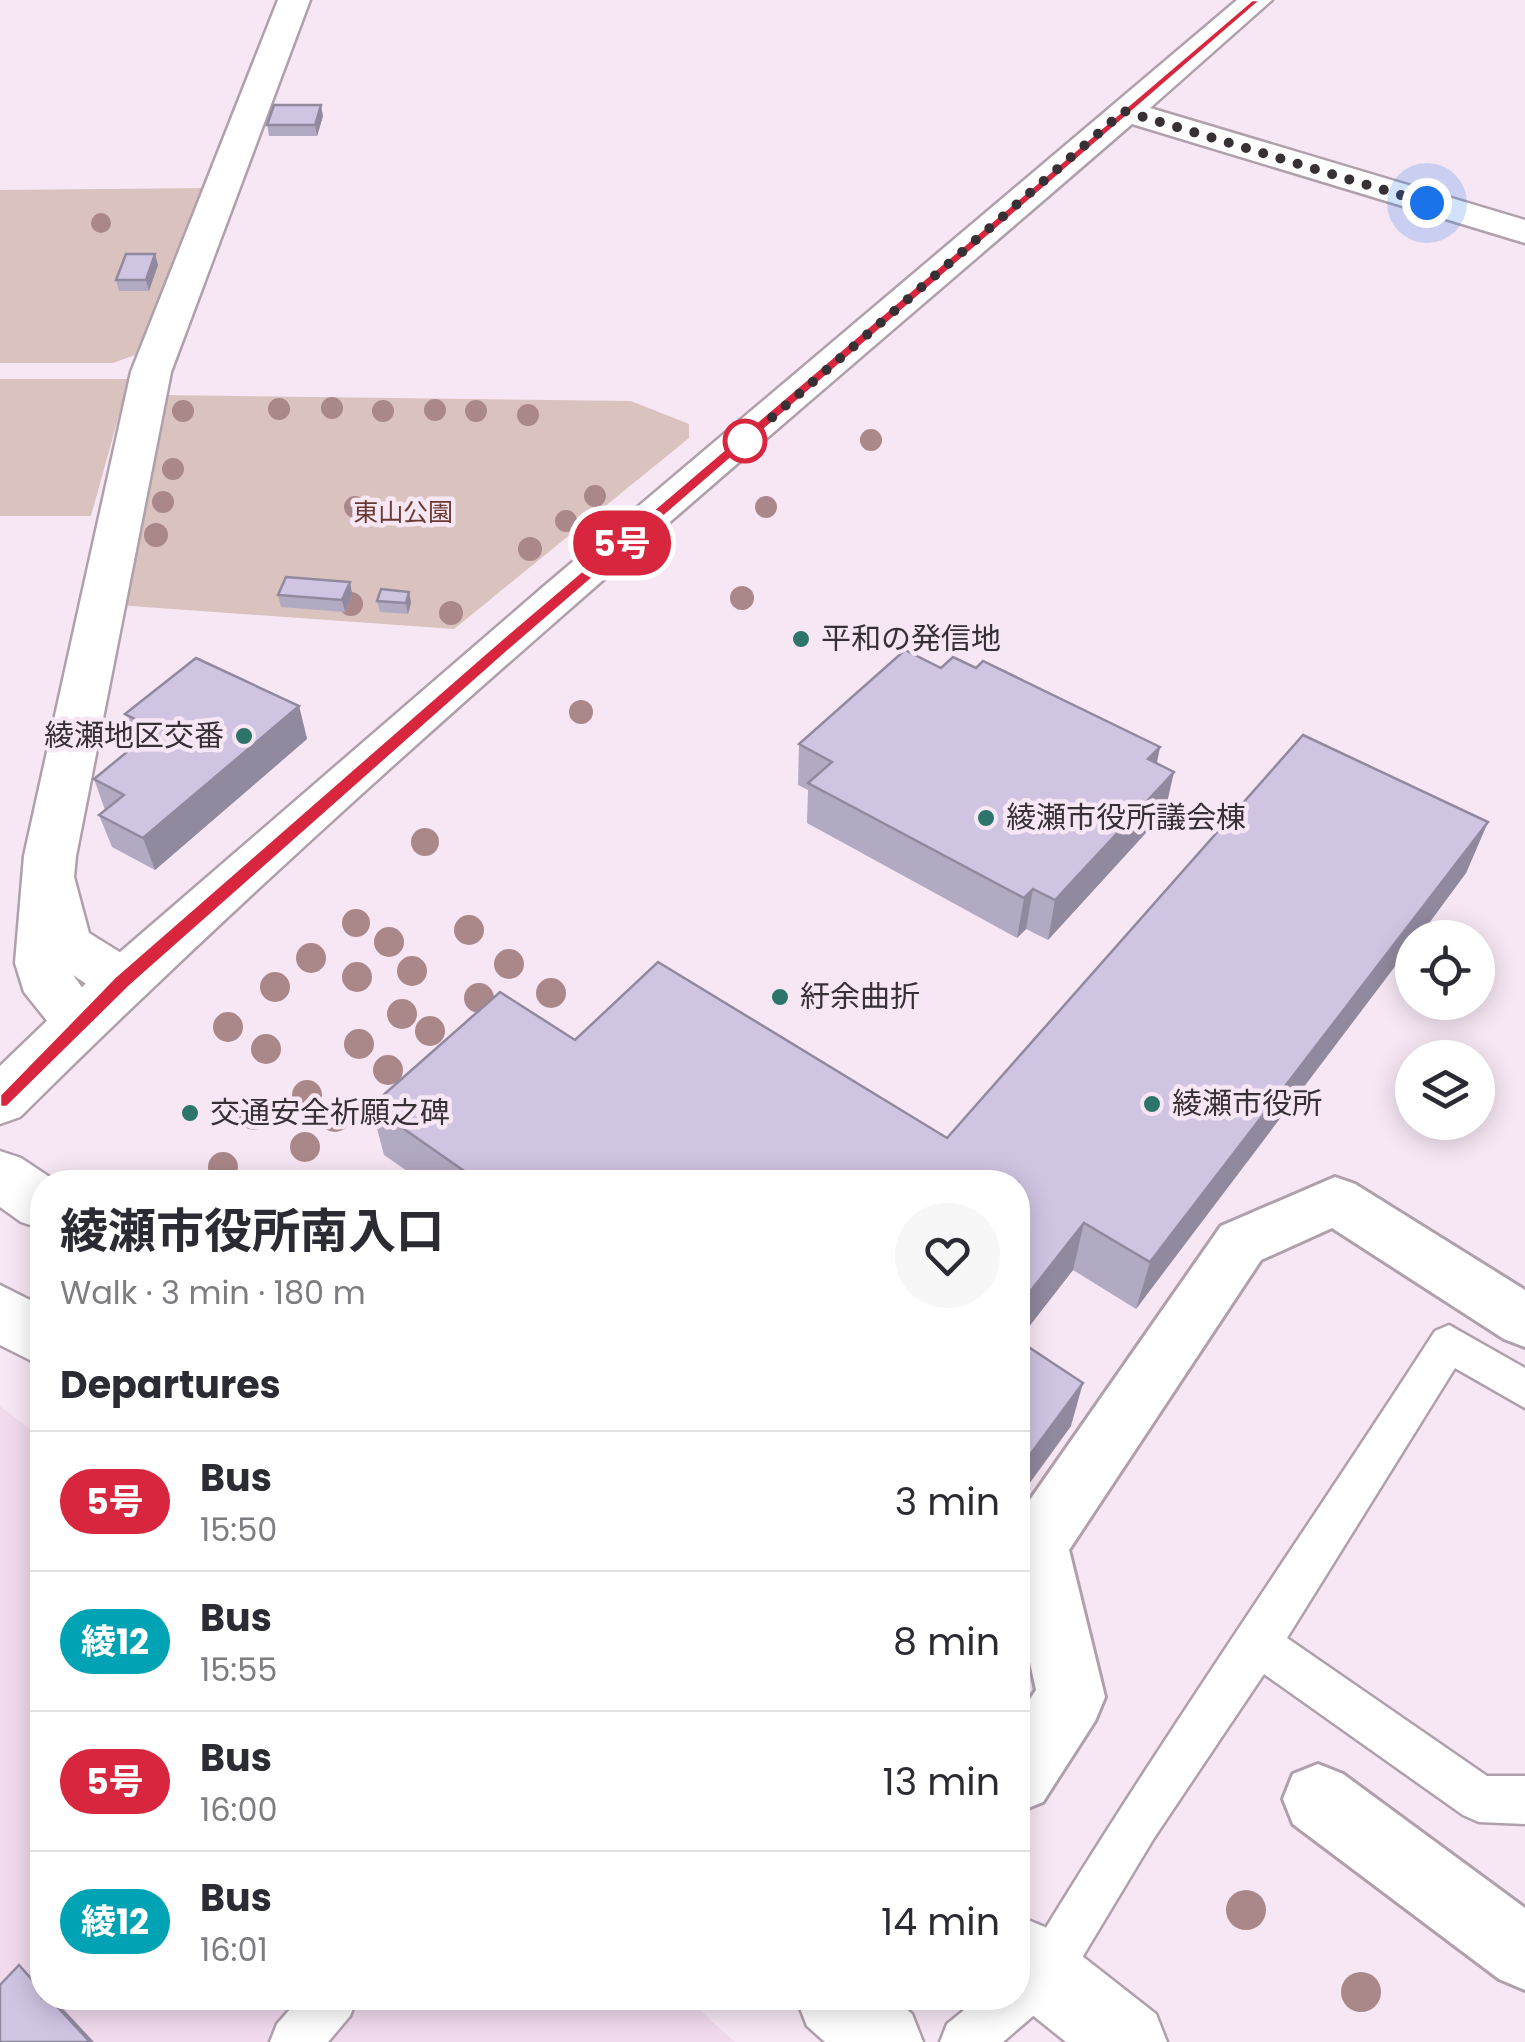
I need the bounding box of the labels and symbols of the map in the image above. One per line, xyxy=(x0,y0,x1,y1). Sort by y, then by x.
your location xyxy=(1402,178,1452,228)
unlabelled marker xyxy=(724,420,766,462)
park label: 東山公園 xyxy=(353,495,453,530)
line badge: 5号 xyxy=(577,510,667,576)
place label: 平和の発信地 xyxy=(821,617,1001,660)
marker: 平和の発信地 xyxy=(790,628,812,650)
place label: 綾瀬地区交番 xyxy=(44,714,224,757)
marker: 綾瀬地区交番 xyxy=(233,725,255,747)
place label: 綾瀬市役所議会棟 xyxy=(1006,796,1246,839)
marker: 綾瀬市役所議会棟 xyxy=(975,807,997,829)
place label: 紆余曲折 xyxy=(800,975,920,1018)
marker: 紆余曲折 xyxy=(769,986,791,1008)
place label: 綾瀬市役所 xyxy=(1172,1082,1322,1125)
place label: 交通安全祈願之碑 xyxy=(210,1091,450,1134)
marker: 綾瀬市役所 xyxy=(1141,1093,1163,1115)
marker: 交通安全祈願之碑 xyxy=(179,1102,201,1124)

